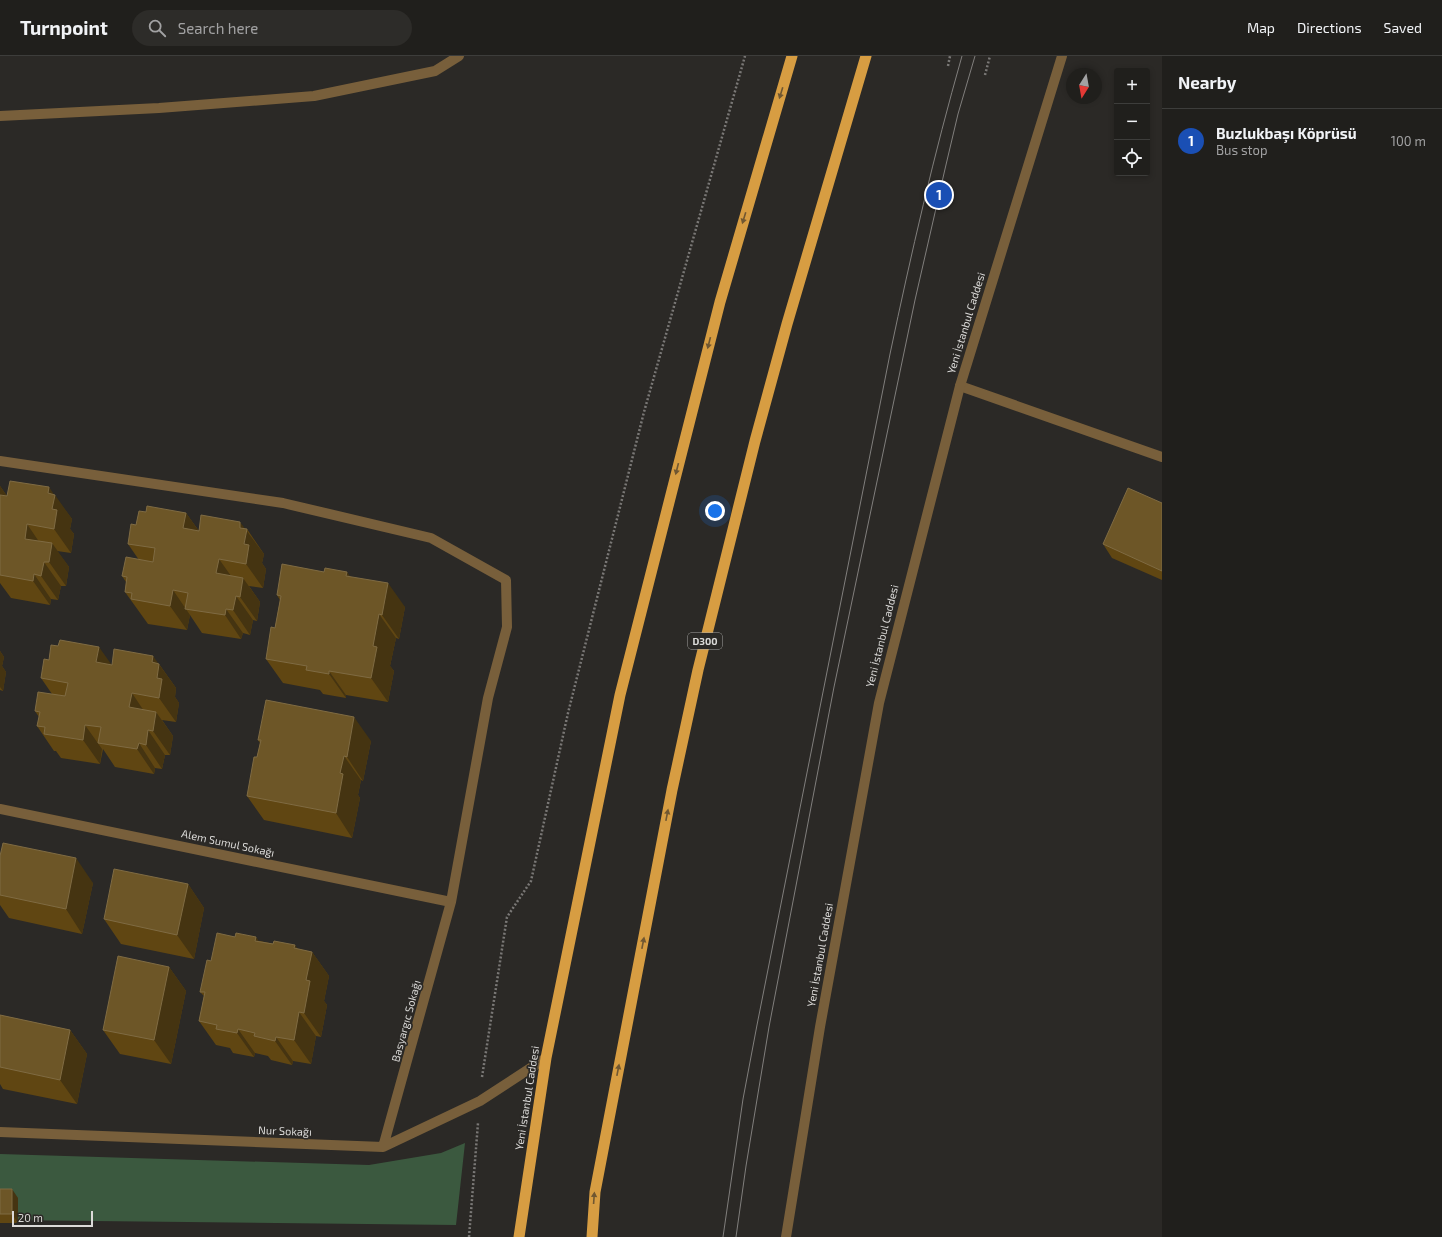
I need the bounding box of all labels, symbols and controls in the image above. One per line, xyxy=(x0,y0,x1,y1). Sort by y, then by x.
search box xyxy=(132,10,412,46)
text: Turnpoint xyxy=(20,16,108,39)
icon: search xyxy=(146,17,168,39)
text: Search here xyxy=(178,19,258,37)
text: Map xyxy=(1247,19,1275,36)
text: Directions xyxy=(1297,19,1362,36)
text: Saved xyxy=(1384,19,1422,36)
north arrow xyxy=(1066,68,1102,104)
map controls xyxy=(1114,68,1150,176)
button: + xyxy=(1114,68,1150,104)
text: Nearby xyxy=(1178,72,1236,92)
one-way arrow xyxy=(778,88,784,100)
button: − xyxy=(1114,104,1150,140)
text: Buzlukbaşı Köprüsü xyxy=(1216,124,1357,142)
text: 1 xyxy=(1188,133,1194,149)
text: 100 m xyxy=(1391,133,1426,149)
button: locate xyxy=(1114,140,1150,176)
text: Bus stop xyxy=(1216,142,1267,158)
pin: 1 xyxy=(926,180,952,210)
one-way arrow xyxy=(741,212,747,224)
street label: Yeni İstanbul Caddesi xyxy=(944,271,987,375)
one-way arrow xyxy=(706,337,712,349)
one-way arrow xyxy=(674,463,680,475)
your location xyxy=(705,501,725,521)
street label: Yeni İstanbul Caddesi xyxy=(862,583,901,689)
road number: D300 xyxy=(688,633,722,649)
one-way arrow xyxy=(664,809,670,821)
street label: Alem Sumul Sokağı xyxy=(180,826,276,859)
street label: Yeni İstanbul Caddesi xyxy=(804,902,835,1008)
one-way arrow xyxy=(640,937,646,949)
street label: Basyargıc Sokağı xyxy=(388,979,423,1063)
street label: Yeni İstanbul Caddesi xyxy=(512,1045,541,1151)
one-way arrow xyxy=(615,1064,621,1076)
street label: Nur Sokağı xyxy=(258,1123,312,1138)
one-way arrow xyxy=(591,1192,598,1204)
scale bar xyxy=(12,1209,93,1228)
text: 20 m xyxy=(18,1211,43,1224)

